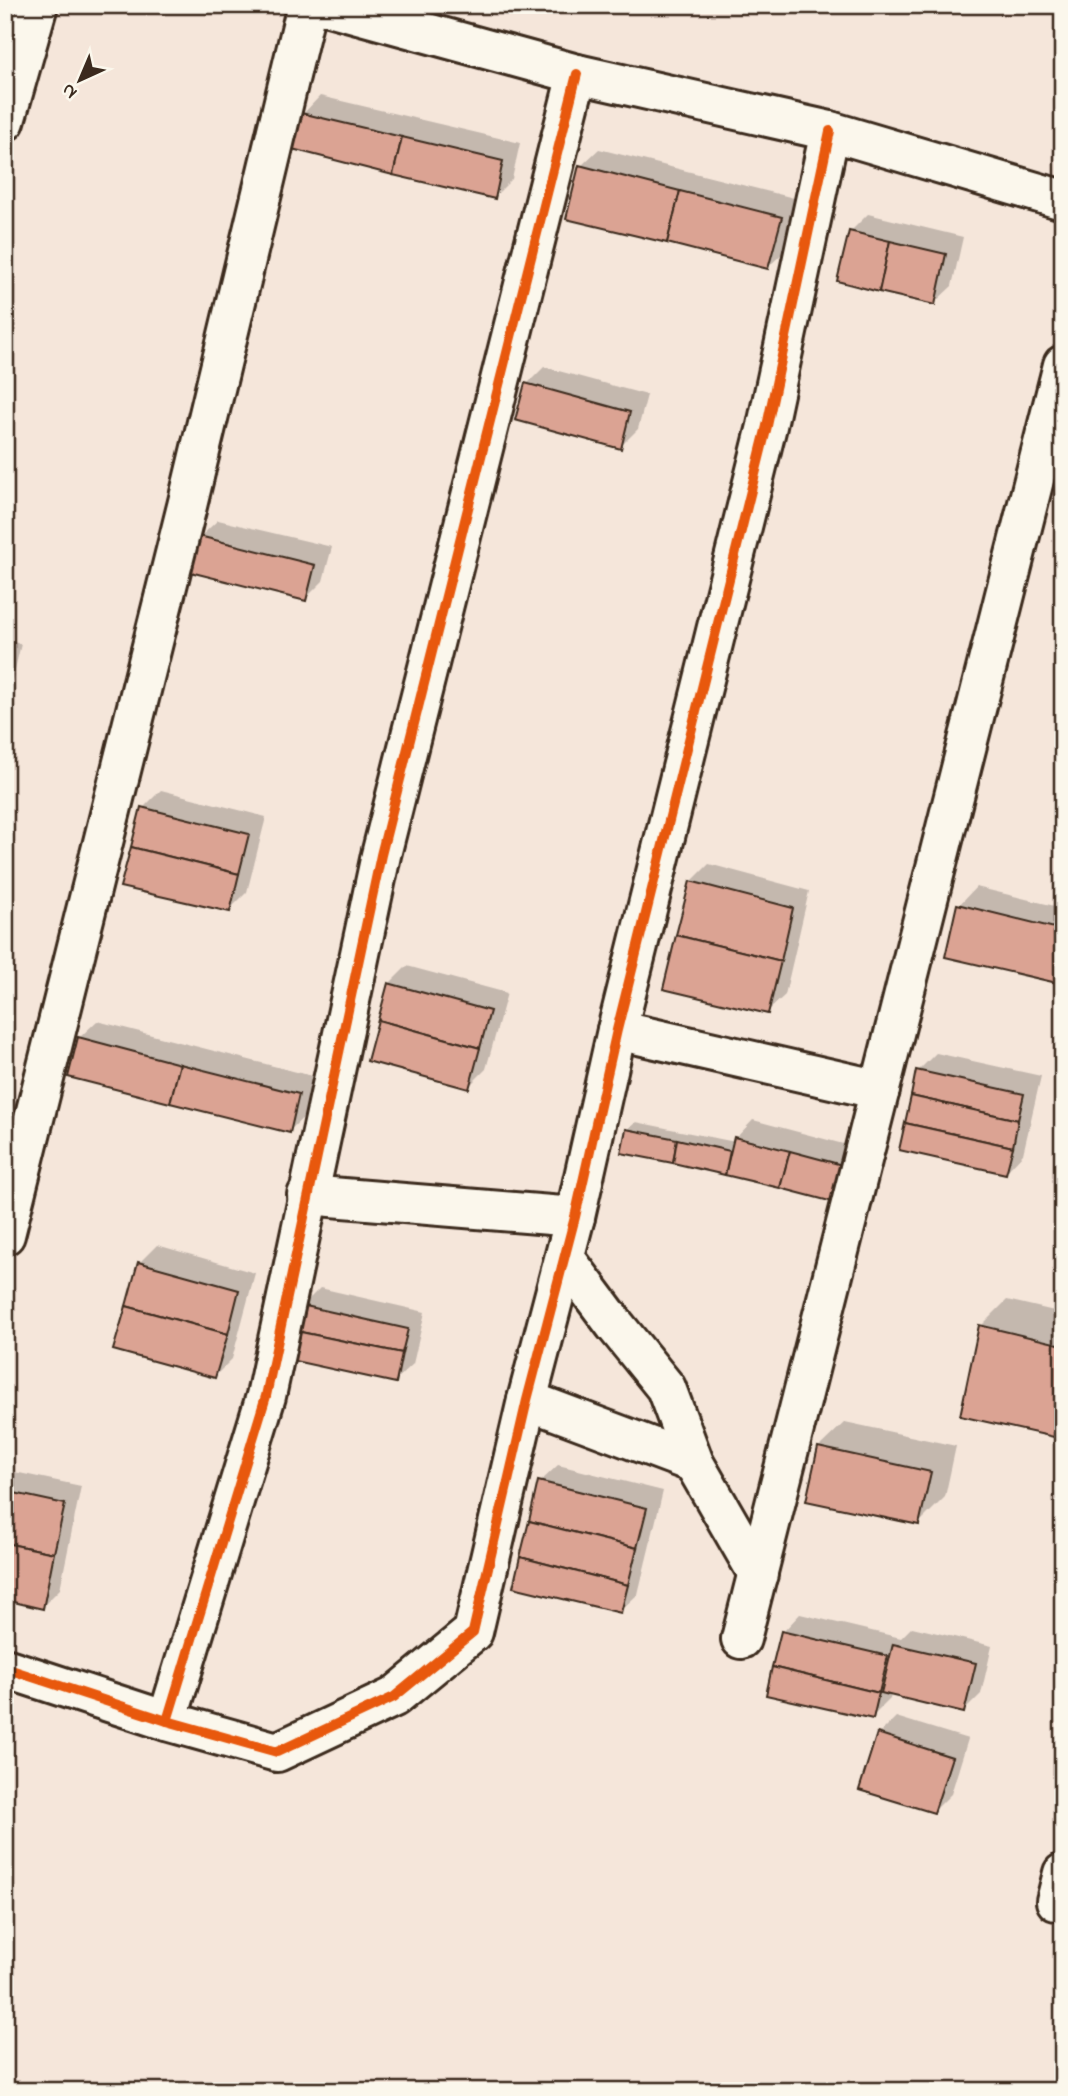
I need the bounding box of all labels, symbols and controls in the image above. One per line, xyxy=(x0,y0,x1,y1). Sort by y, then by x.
north arrow xyxy=(46,46,116,116)
text: N xyxy=(56,76,84,105)

